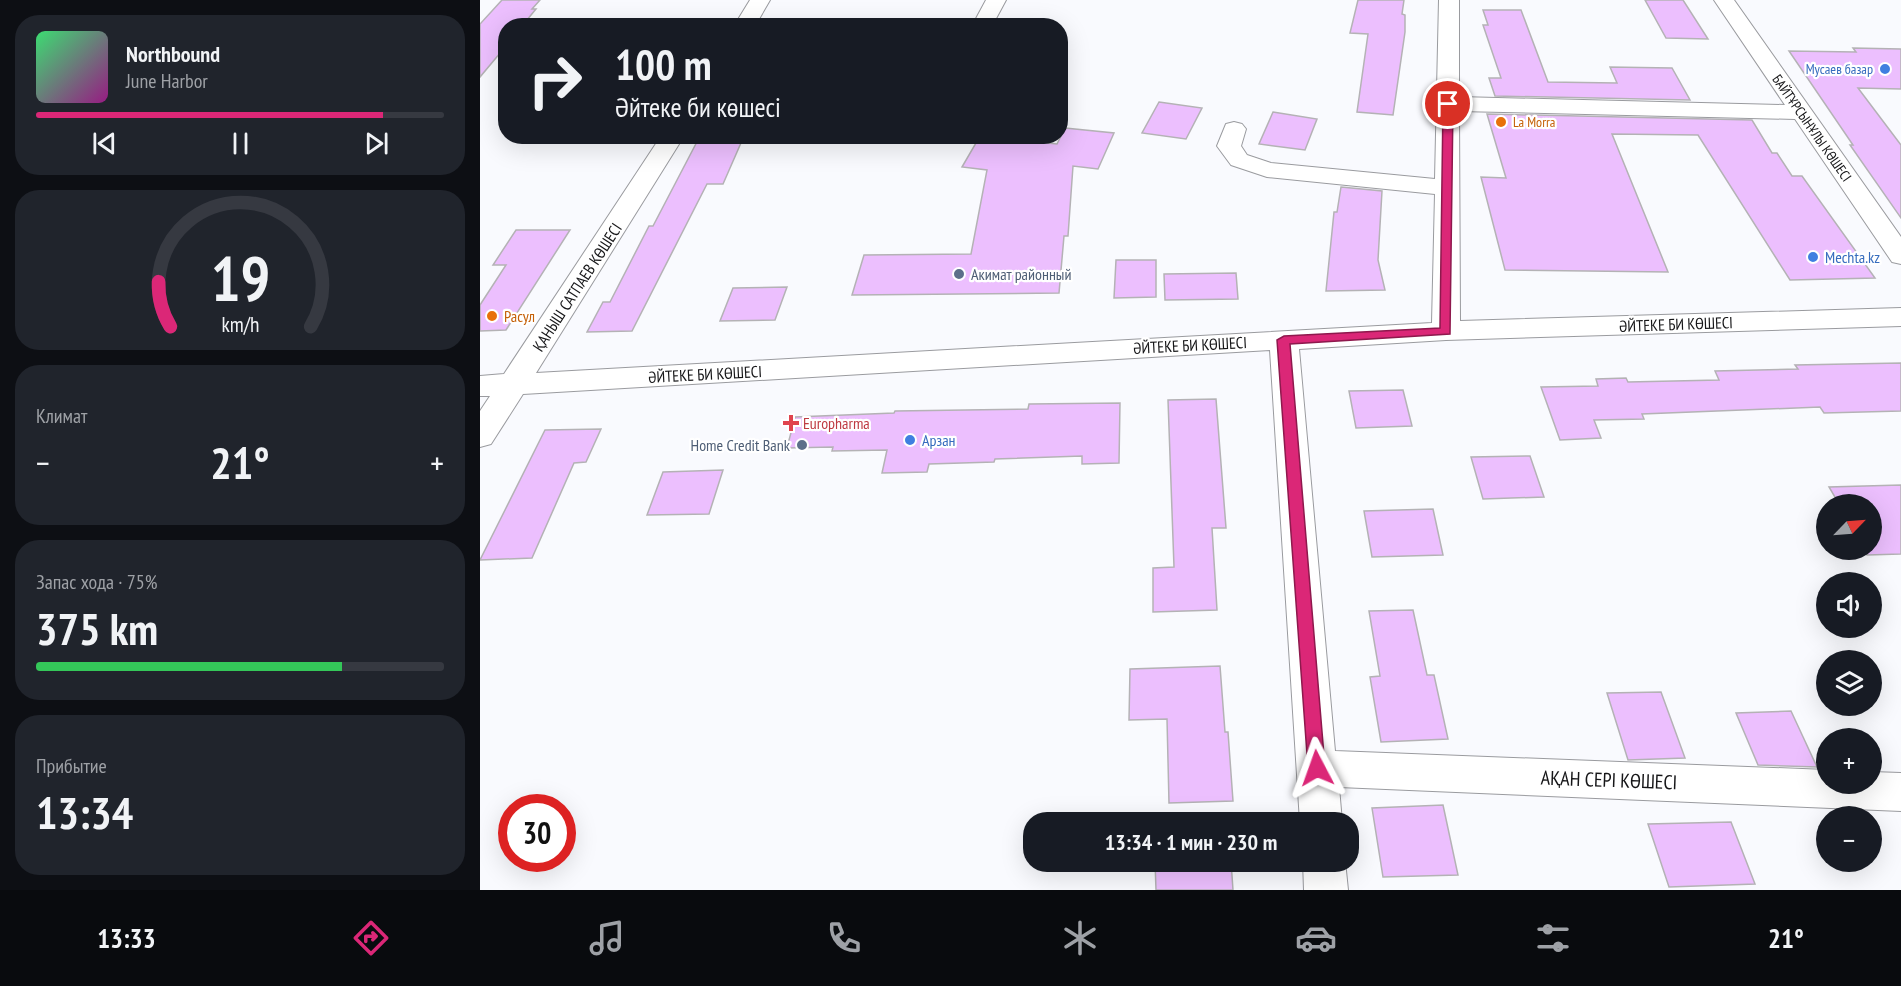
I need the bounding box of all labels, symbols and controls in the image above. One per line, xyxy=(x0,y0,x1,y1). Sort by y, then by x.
text: 100 m xyxy=(615,37,712,92)
text: Northbound xyxy=(126,40,220,68)
icon: right xyxy=(516,42,594,120)
place label: Мусаев базар xyxy=(1806,60,1873,78)
marker: Мусаев базар xyxy=(1878,62,1892,76)
text: June Harbor xyxy=(126,68,208,94)
street label: БАЙТҰРСЫНҰЛЫ КӨШЕСІ xyxy=(1768,71,1856,185)
pin xyxy=(1422,78,1473,129)
icon: arrive xyxy=(1431,87,1464,120)
text: Әйтеке би көшесі xyxy=(615,90,781,124)
place label: La Morra xyxy=(1513,113,1555,131)
marker: La Morra xyxy=(1494,115,1508,129)
icon: previous xyxy=(88,127,121,160)
icon: pause xyxy=(224,127,257,160)
icon: next xyxy=(360,127,393,160)
street label: ҚАНЫШ САТПАЕВ КӨШЕСІ xyxy=(528,219,626,355)
text: 19 xyxy=(210,237,270,318)
place label: Mechta.kz xyxy=(1825,247,1880,267)
marker: Mechta.kz xyxy=(1806,250,1820,264)
place label: Акимат районный xyxy=(971,264,1071,284)
marker: Акимат районный xyxy=(952,267,966,281)
place label: Расул xyxy=(504,306,535,326)
marker: Расул xyxy=(485,309,499,323)
text: km/h xyxy=(221,310,259,338)
street label: ӘЙТЕКЕ БИ КӨШЕСІ xyxy=(1619,312,1733,336)
street label: ӘЙТЕКЕ БИ КӨШЕСІ xyxy=(1133,332,1247,358)
street label: ӘЙТЕКЕ БИ КӨШЕСІ xyxy=(648,361,762,387)
text: Климат xyxy=(36,403,87,429)
place label: Europharma xyxy=(803,413,870,433)
marker: Europharma xyxy=(784,416,798,430)
place label: Арзан xyxy=(922,430,956,450)
text: 21° xyxy=(210,433,270,491)
marker: Арзан xyxy=(903,433,917,447)
place label: Home Credit Bank xyxy=(691,435,791,455)
marker: Home Credit Bank xyxy=(795,438,809,452)
text: − xyxy=(36,441,50,484)
text: + xyxy=(430,441,444,484)
north arrow xyxy=(1816,494,1882,560)
map controls xyxy=(1816,494,1882,872)
text: Запас хода · 75% xyxy=(36,569,157,595)
button: sound xyxy=(1816,572,1882,638)
text: 375 km xyxy=(36,599,158,657)
button: layers xyxy=(1816,650,1882,716)
button: + xyxy=(1816,728,1882,794)
position arrow xyxy=(1285,736,1349,800)
text: Прибытие xyxy=(36,753,107,779)
street label: АҚАН СЕРІ КӨШЕСІ xyxy=(1540,765,1678,795)
text: 13:34 xyxy=(36,783,133,841)
speed limit sign: 30 xyxy=(498,794,576,872)
button: − xyxy=(1816,806,1882,872)
text: 13:34 · 1 мин · 230 m xyxy=(1105,828,1277,856)
icon: directions xyxy=(350,917,392,959)
icon: music xyxy=(586,917,628,959)
icon: phone xyxy=(823,917,865,959)
icon: climate xyxy=(1059,917,1101,959)
icon: car xyxy=(1295,917,1337,959)
icon: filters xyxy=(1532,917,1574,959)
text: 13:33 xyxy=(97,921,156,955)
text: 21° xyxy=(1768,921,1804,955)

